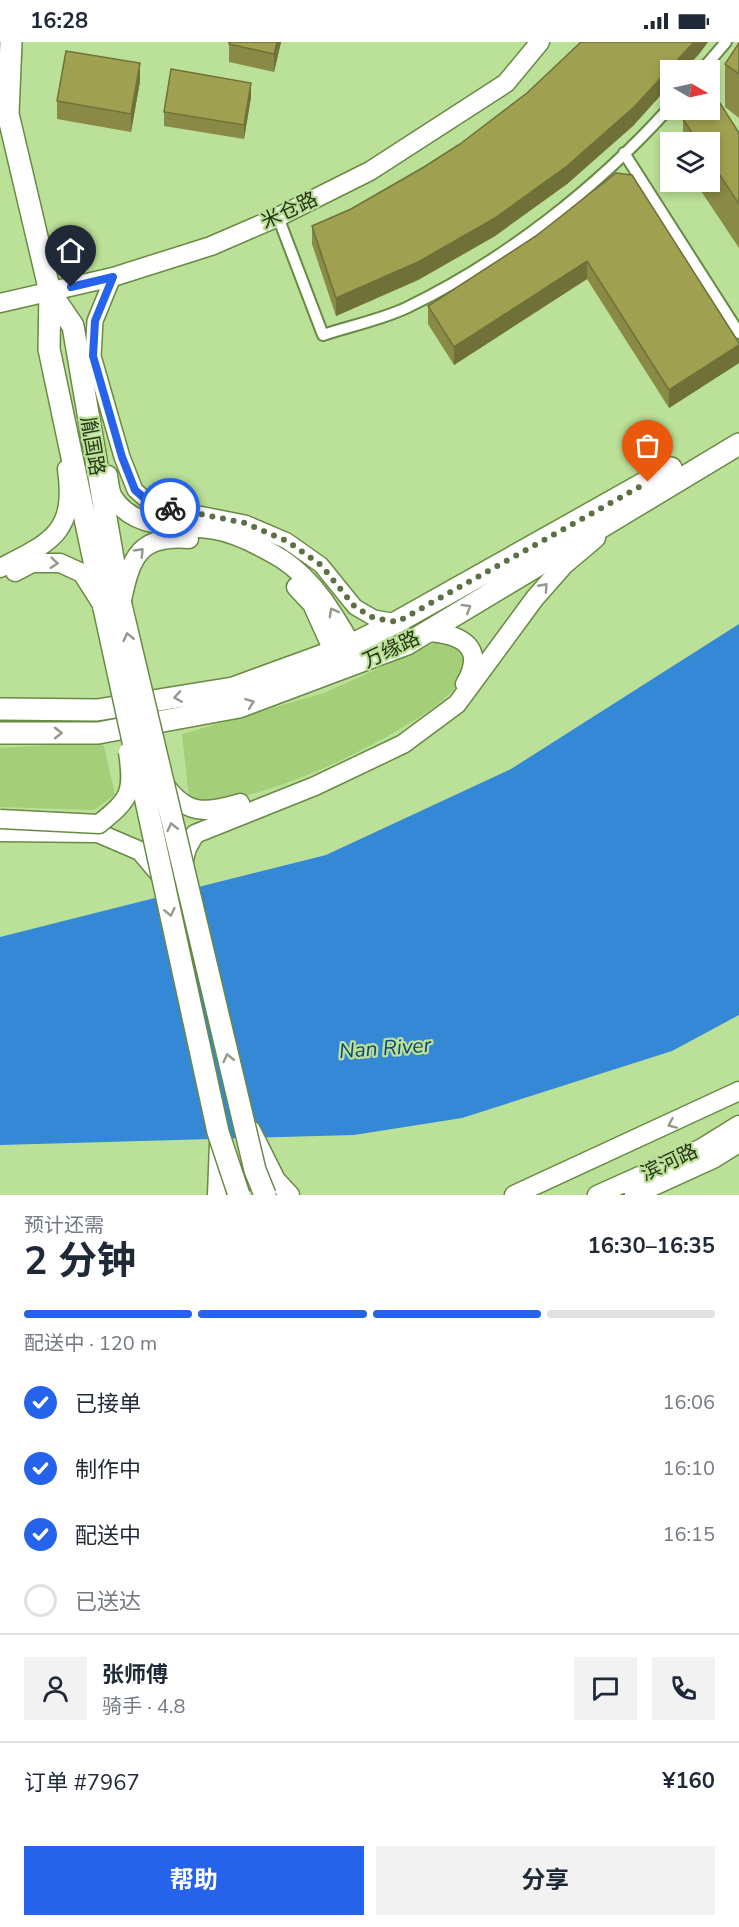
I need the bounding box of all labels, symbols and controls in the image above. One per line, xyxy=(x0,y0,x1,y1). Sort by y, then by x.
text: 16:28 xyxy=(30,6,88,36)
north arrow xyxy=(660,60,720,120)
map controls xyxy=(660,60,720,192)
button: layers xyxy=(660,132,720,192)
street label: 米仓路 xyxy=(256,186,322,235)
pin xyxy=(45,225,96,287)
icon: home xyxy=(54,234,87,267)
street label: 胤国路 xyxy=(74,414,111,478)
pin xyxy=(622,420,673,482)
icon: bag xyxy=(631,429,664,462)
courier xyxy=(140,478,200,538)
icon: bike xyxy=(154,492,187,525)
one-way arrow xyxy=(134,548,144,559)
one-way arrow xyxy=(50,557,59,570)
one-way arrow xyxy=(537,583,548,594)
one-way arrow xyxy=(461,604,471,616)
one-way arrow xyxy=(329,608,340,618)
street label: 万缘路 xyxy=(358,625,424,674)
one-way arrow xyxy=(122,633,135,643)
one-way arrow xyxy=(174,690,183,702)
one-way arrow xyxy=(245,697,255,710)
one-way arrow xyxy=(54,727,63,739)
one-way arrow xyxy=(167,822,180,832)
one-way arrow xyxy=(163,907,176,917)
water label: Nan River xyxy=(338,1031,432,1065)
one-way arrow xyxy=(222,1053,235,1063)
one-way arrow xyxy=(667,1117,678,1129)
street label: 滨河路 xyxy=(636,1138,702,1187)
text: 预计还需 xyxy=(24,1212,104,1239)
text: 16:30–16:35 xyxy=(587,1231,715,1261)
text: 2 分钟 xyxy=(24,1235,136,1288)
text: 配送中 · 120 m xyxy=(24,1330,157,1357)
icon: check xyxy=(24,1386,57,1419)
text: 已接单 xyxy=(75,1389,141,1419)
text: 16:06 xyxy=(662,1389,715,1416)
icon: check xyxy=(24,1452,57,1485)
text: 制作中 xyxy=(75,1455,141,1485)
text: 16:10 xyxy=(662,1455,715,1482)
icon: check xyxy=(24,1518,57,1551)
text: 配送中 xyxy=(75,1521,141,1551)
text: 16:15 xyxy=(662,1521,715,1548)
text: 已送达 xyxy=(75,1587,141,1617)
button: person xyxy=(24,1657,87,1720)
button: chat xyxy=(574,1657,637,1720)
button: phone xyxy=(652,1657,715,1720)
text: 张师傅 xyxy=(102,1660,168,1690)
text: 骑手 · 4.8 xyxy=(102,1693,185,1720)
text: ¥160 xyxy=(662,1766,715,1796)
text: 订单 #7967 xyxy=(24,1768,140,1798)
button: 帮助 xyxy=(24,1846,364,1915)
button: 分享 xyxy=(376,1846,715,1915)

